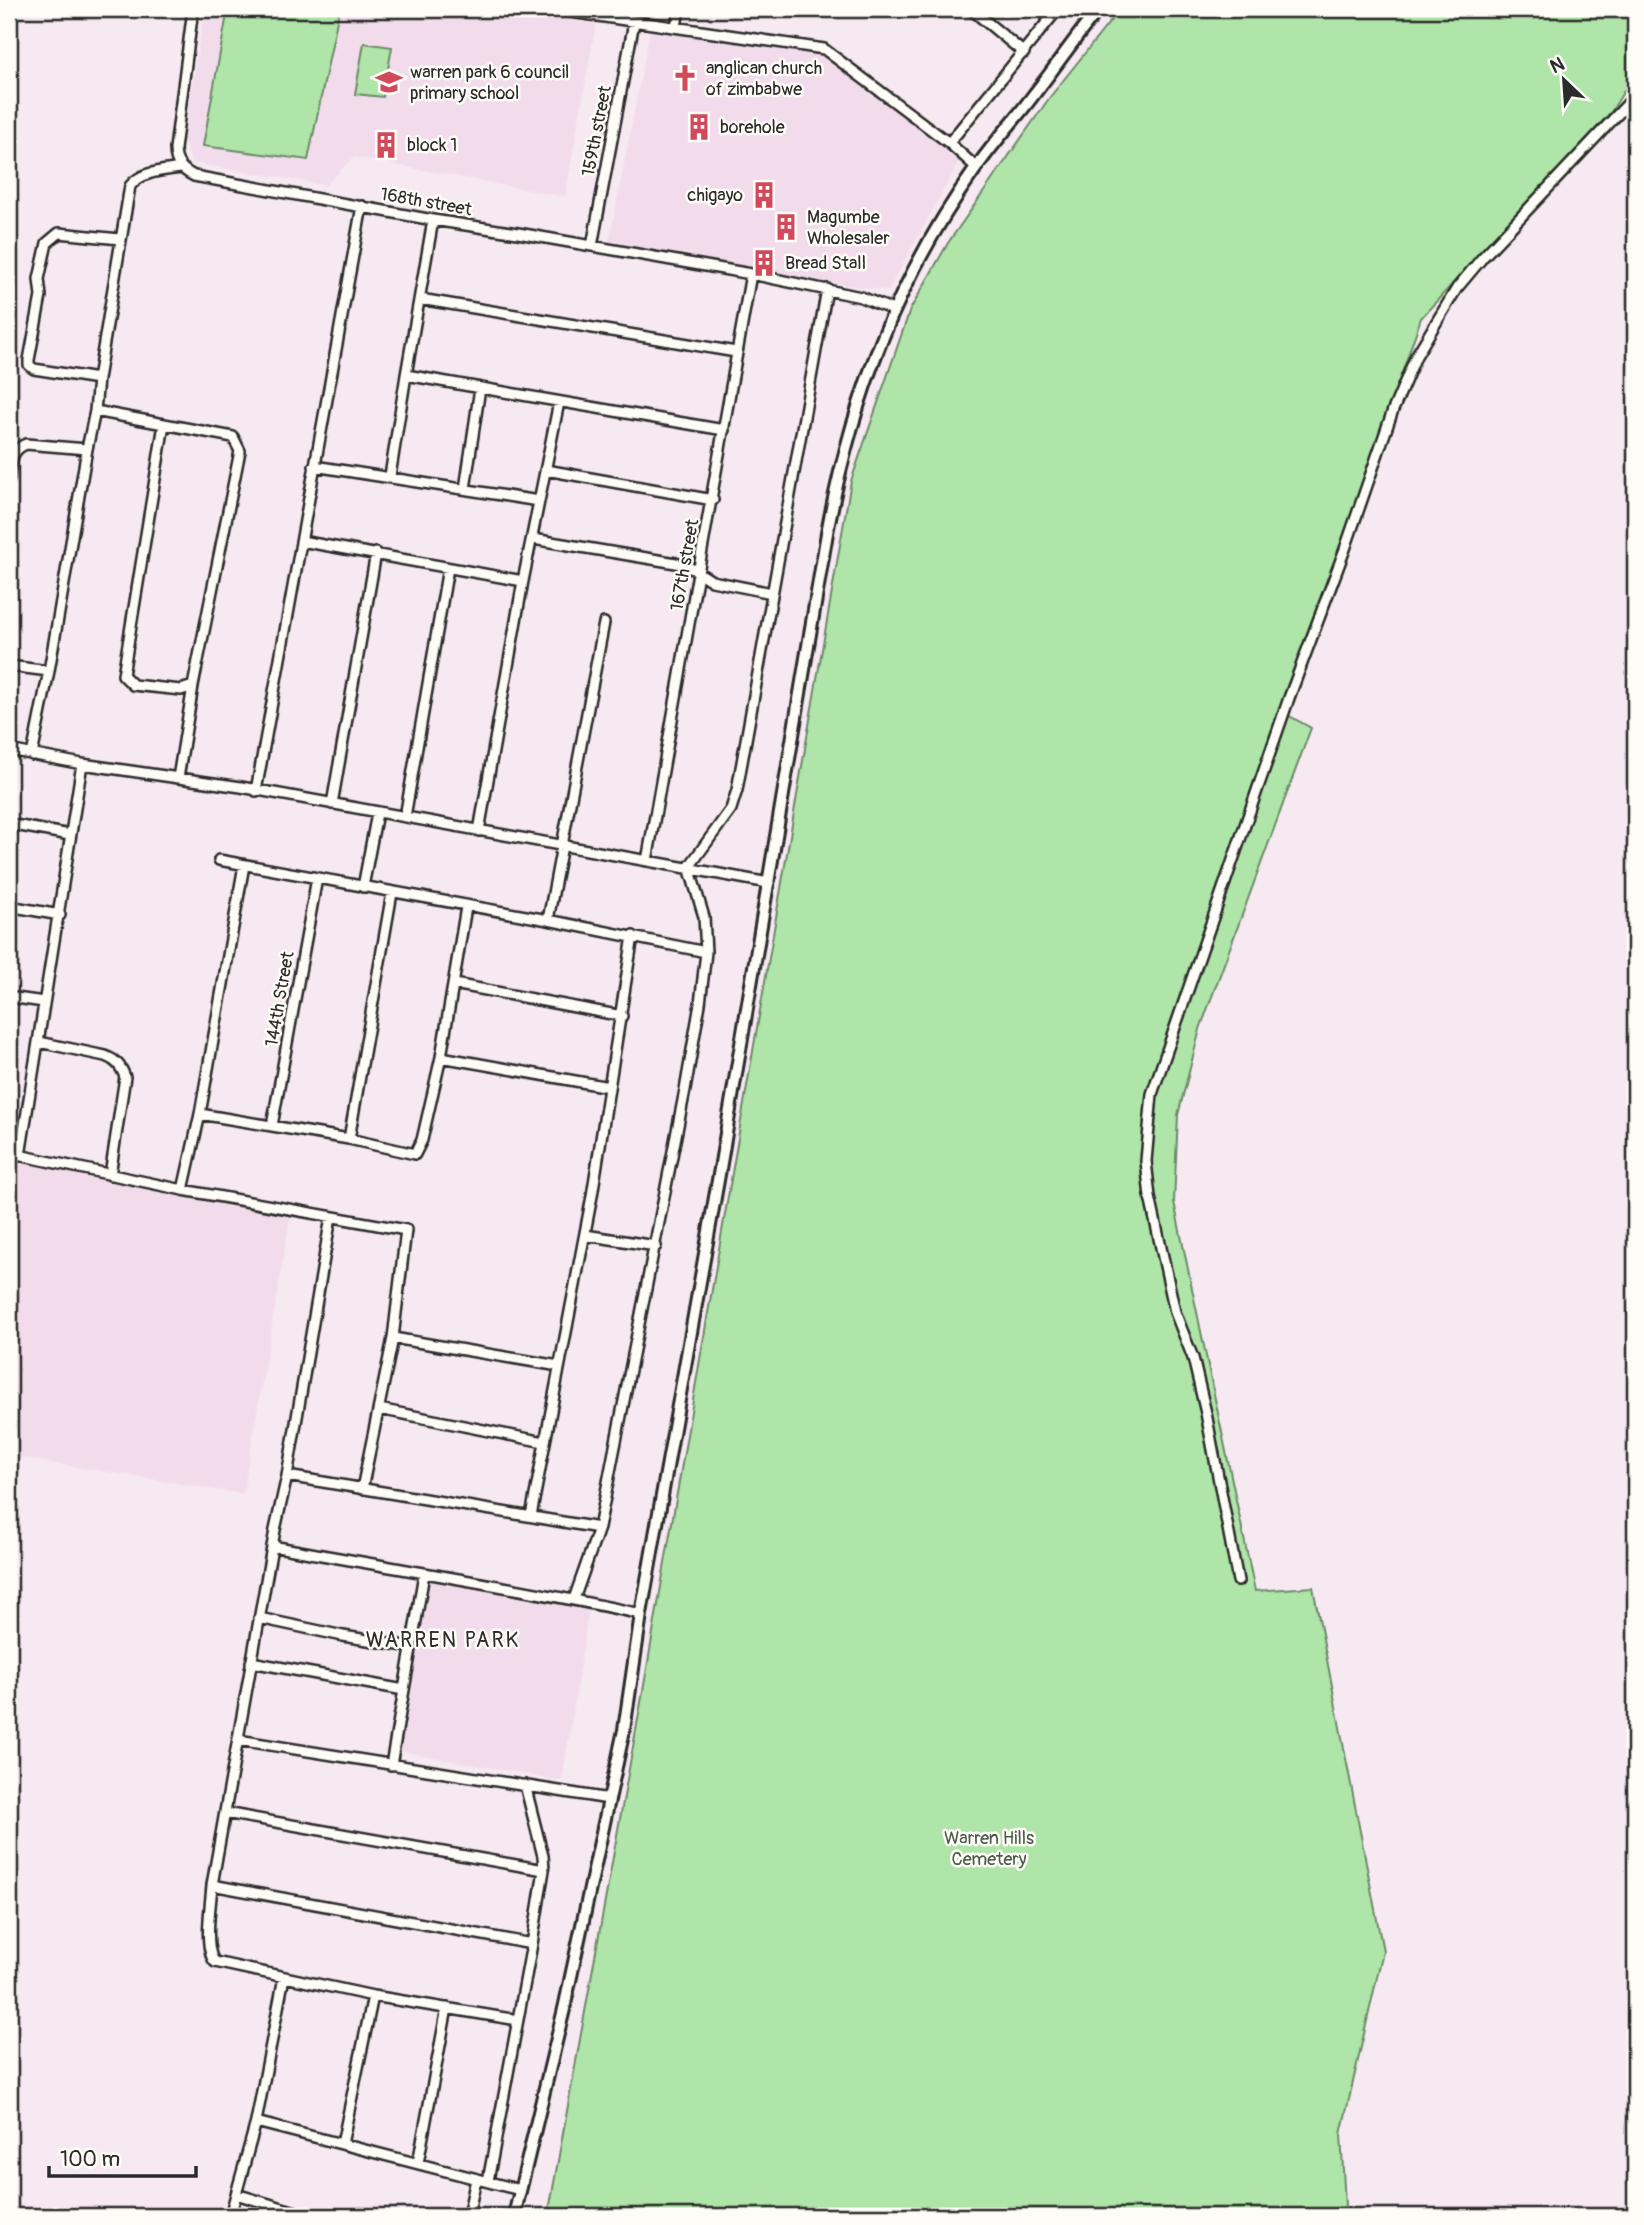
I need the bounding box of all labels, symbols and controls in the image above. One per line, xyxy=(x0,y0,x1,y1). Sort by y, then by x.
north arrow xyxy=(1528,46,1598,116)
text: N xyxy=(1546,52,1568,79)
place label: anglican church of zimbabwe xyxy=(706,57,822,101)
place label: warren park 6 council primary school xyxy=(410,61,569,105)
church icon: anglican church of zimbabwe xyxy=(670,63,700,93)
school or university icon: warren park 6 council primary school xyxy=(374,67,404,97)
street label: 159th street xyxy=(577,83,617,178)
building icon: borehole xyxy=(684,112,714,142)
place label: borehole xyxy=(720,116,785,139)
building icon: block 1 xyxy=(371,130,401,160)
place label: block 1 xyxy=(407,134,457,157)
building icon: chigayo xyxy=(749,180,779,210)
street label: 168th street xyxy=(378,183,474,221)
place label: chigayo xyxy=(687,184,743,207)
place label: Magumbe Wholesaler xyxy=(807,206,890,250)
building icon: Magumbe Wholesaler xyxy=(771,212,801,242)
building icon: Bread Stall xyxy=(749,248,779,278)
place label: Bread Stall xyxy=(785,252,866,275)
street label: 167th street xyxy=(666,517,705,613)
street label: 144th Street xyxy=(260,949,300,1048)
district label: WARREN PARK xyxy=(366,1627,520,1654)
park label: Warren Hills Cemetery xyxy=(944,1827,1034,1871)
scale bar xyxy=(49,2134,196,2178)
text: 100 m xyxy=(60,2146,120,2173)

